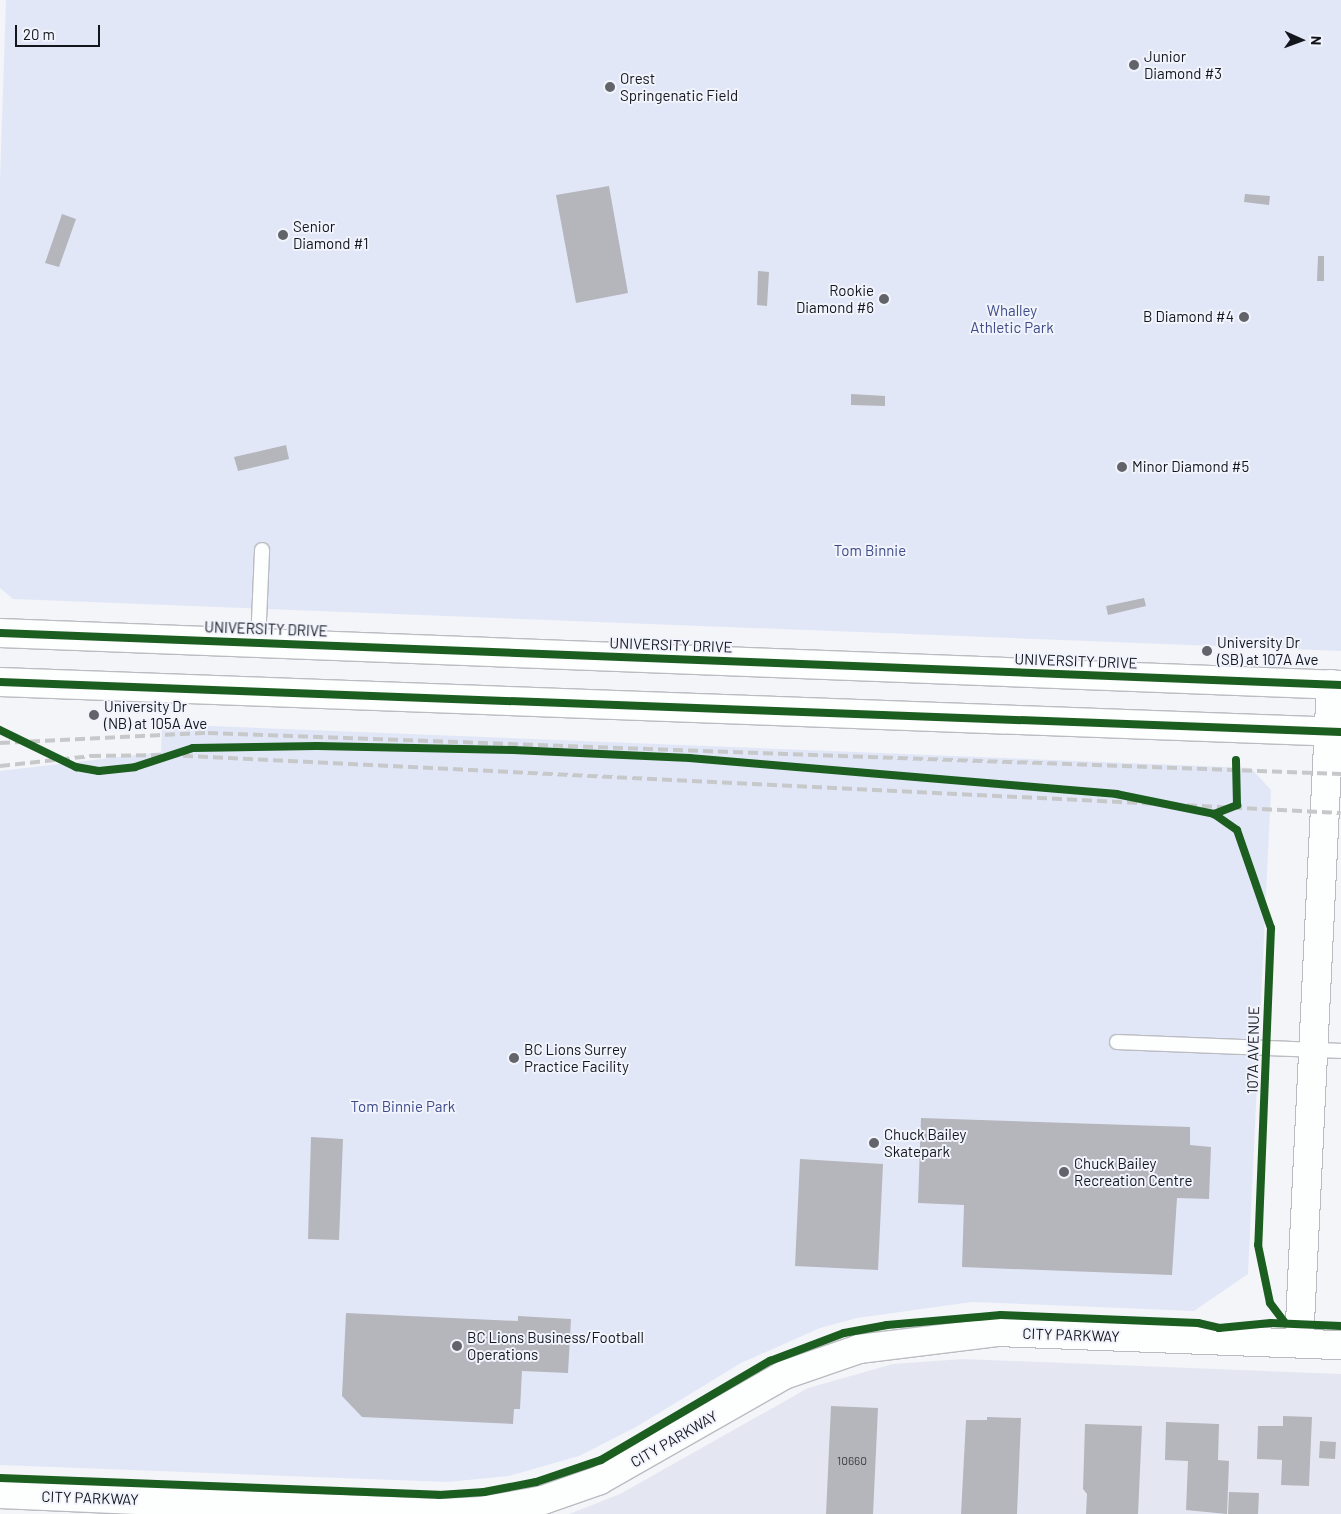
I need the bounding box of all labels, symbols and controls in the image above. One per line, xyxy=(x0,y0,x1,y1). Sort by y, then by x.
scale bar xyxy=(18,15,102,47)
north arrow xyxy=(1276,15,1326,65)
text: 20 m xyxy=(23,25,55,43)
text: N xyxy=(1308,36,1325,45)
place label: Junior Diamond #3 xyxy=(1144,47,1222,82)
marker: Junior Diamond #3 xyxy=(1128,59,1140,71)
place label: Orest Springenatic Field xyxy=(620,69,738,104)
marker: Orest Springenatic Field xyxy=(604,81,616,93)
place label: Senior Diamond #1 xyxy=(293,217,369,252)
marker: Senior Diamond #1 xyxy=(277,229,289,241)
place label: Rookie Diamond #6 xyxy=(796,281,874,316)
marker: Rookie Diamond #6 xyxy=(878,293,890,305)
park label: Whalley Athletic Park xyxy=(970,301,1054,336)
place label: B Diamond #4 xyxy=(1143,308,1234,326)
marker: B Diamond #4 xyxy=(1238,311,1250,323)
place label: Minor Diamond #5 xyxy=(1132,458,1249,476)
marker: Minor Diamond #5 xyxy=(1116,461,1128,473)
park label: Tom Binnie xyxy=(834,542,906,560)
street label: UNIVERSITY DRIVE xyxy=(204,618,328,640)
place label: University Dr (SB) at 107A Ave xyxy=(1217,633,1319,668)
street label: UNIVERSITY DRIVE xyxy=(609,634,733,656)
marker: University Dr (SB) at 107A Ave xyxy=(1201,645,1213,657)
street label: UNIVERSITY DRIVE xyxy=(1014,650,1138,672)
place label: University Dr (NB) at 105A Ave xyxy=(104,697,207,732)
marker: University Dr (NB) at 105A Ave xyxy=(88,709,100,721)
street label: 107A AVENUE xyxy=(1243,1006,1263,1094)
place label: BC Lions Surrey Practice Facility xyxy=(524,1040,629,1075)
marker: BC Lions Surrey Practice Facility xyxy=(508,1052,520,1064)
park label: Tom Binnie Park xyxy=(351,1098,455,1116)
place label: Chuck Bailey Skatepark xyxy=(884,1125,967,1160)
marker: Chuck Bailey Skatepark xyxy=(868,1137,880,1149)
place label: Chuck Bailey Recreation Centre xyxy=(1074,1154,1192,1189)
marker: Chuck Bailey Recreation Centre xyxy=(1058,1166,1070,1178)
street label: CITY PARKWAY xyxy=(1022,1324,1120,1346)
place label: BC Lions Business/Football Operations xyxy=(467,1328,644,1363)
marker: BC Lions Business/Football Operations xyxy=(451,1340,463,1352)
street label: CITY PARKWAY xyxy=(627,1407,721,1471)
house number: 10660 xyxy=(837,1454,867,1468)
street label: CITY PARKWAY xyxy=(41,1487,139,1509)

